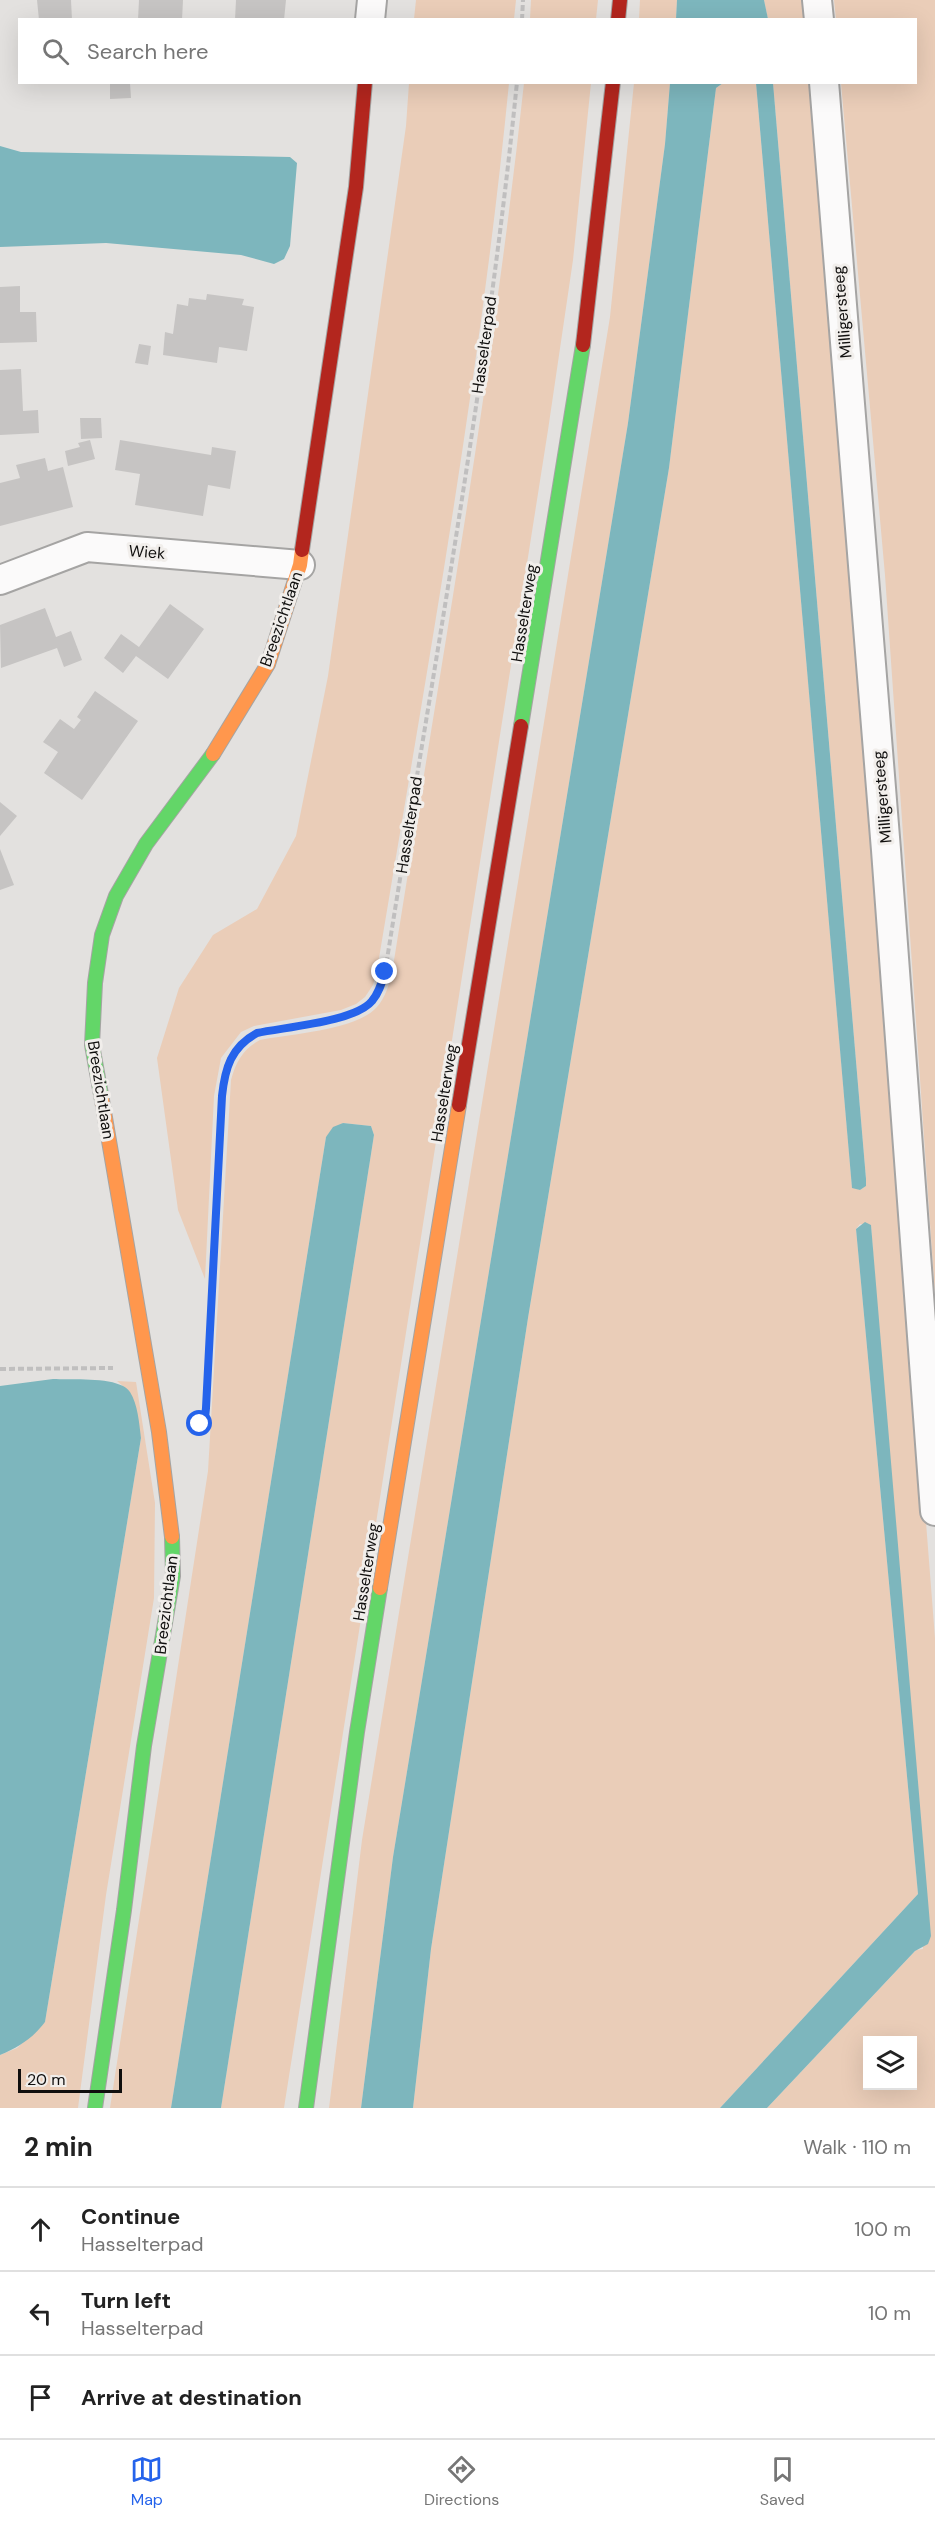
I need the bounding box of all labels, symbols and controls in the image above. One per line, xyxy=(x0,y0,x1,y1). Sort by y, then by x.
search box xyxy=(18,18,917,84)
icon: search xyxy=(39,35,72,68)
text: Search here xyxy=(87,37,208,66)
street label: Milligersteeg xyxy=(827,265,856,359)
street label: Hasselterpad xyxy=(467,295,501,395)
street label: Wiek xyxy=(128,540,166,564)
street label: Hasselterweg xyxy=(506,562,542,664)
street label: Breezichtlaan xyxy=(255,569,307,669)
street label: Milligersteeg xyxy=(867,750,896,844)
street label: Hasselterpad xyxy=(391,775,427,875)
route end xyxy=(371,958,397,984)
street label: Breezichtlaan xyxy=(83,1039,119,1141)
street label: Hasselterweg xyxy=(426,1042,462,1144)
route start xyxy=(186,1410,212,1436)
street label: Hasselterweg xyxy=(348,1521,384,1623)
street label: Breezichtlaan xyxy=(150,1554,182,1656)
map controls xyxy=(863,2036,917,2090)
button: layers xyxy=(863,2036,917,2090)
scale bar xyxy=(18,2066,122,2094)
text: 20 m xyxy=(27,2069,66,2090)
text: 2 min xyxy=(24,2130,93,2164)
text: Walk · 110 m xyxy=(803,2134,911,2160)
text: Continue xyxy=(81,2202,180,2231)
icon: ahead xyxy=(24,2213,57,2246)
text: 100 m xyxy=(854,2216,911,2242)
text: Hasselterpad xyxy=(81,2231,204,2257)
text: Turn left xyxy=(81,2286,171,2315)
icon: left xyxy=(24,2297,57,2330)
text: 10 m xyxy=(868,2300,911,2326)
text: Hasselterpad xyxy=(81,2315,204,2341)
icon: arrive xyxy=(24,2381,57,2414)
text: Arrive at destination xyxy=(81,2383,302,2412)
tab: Map xyxy=(130,2453,163,2510)
tab: Directions xyxy=(424,2453,499,2510)
tab: Saved xyxy=(760,2453,805,2510)

